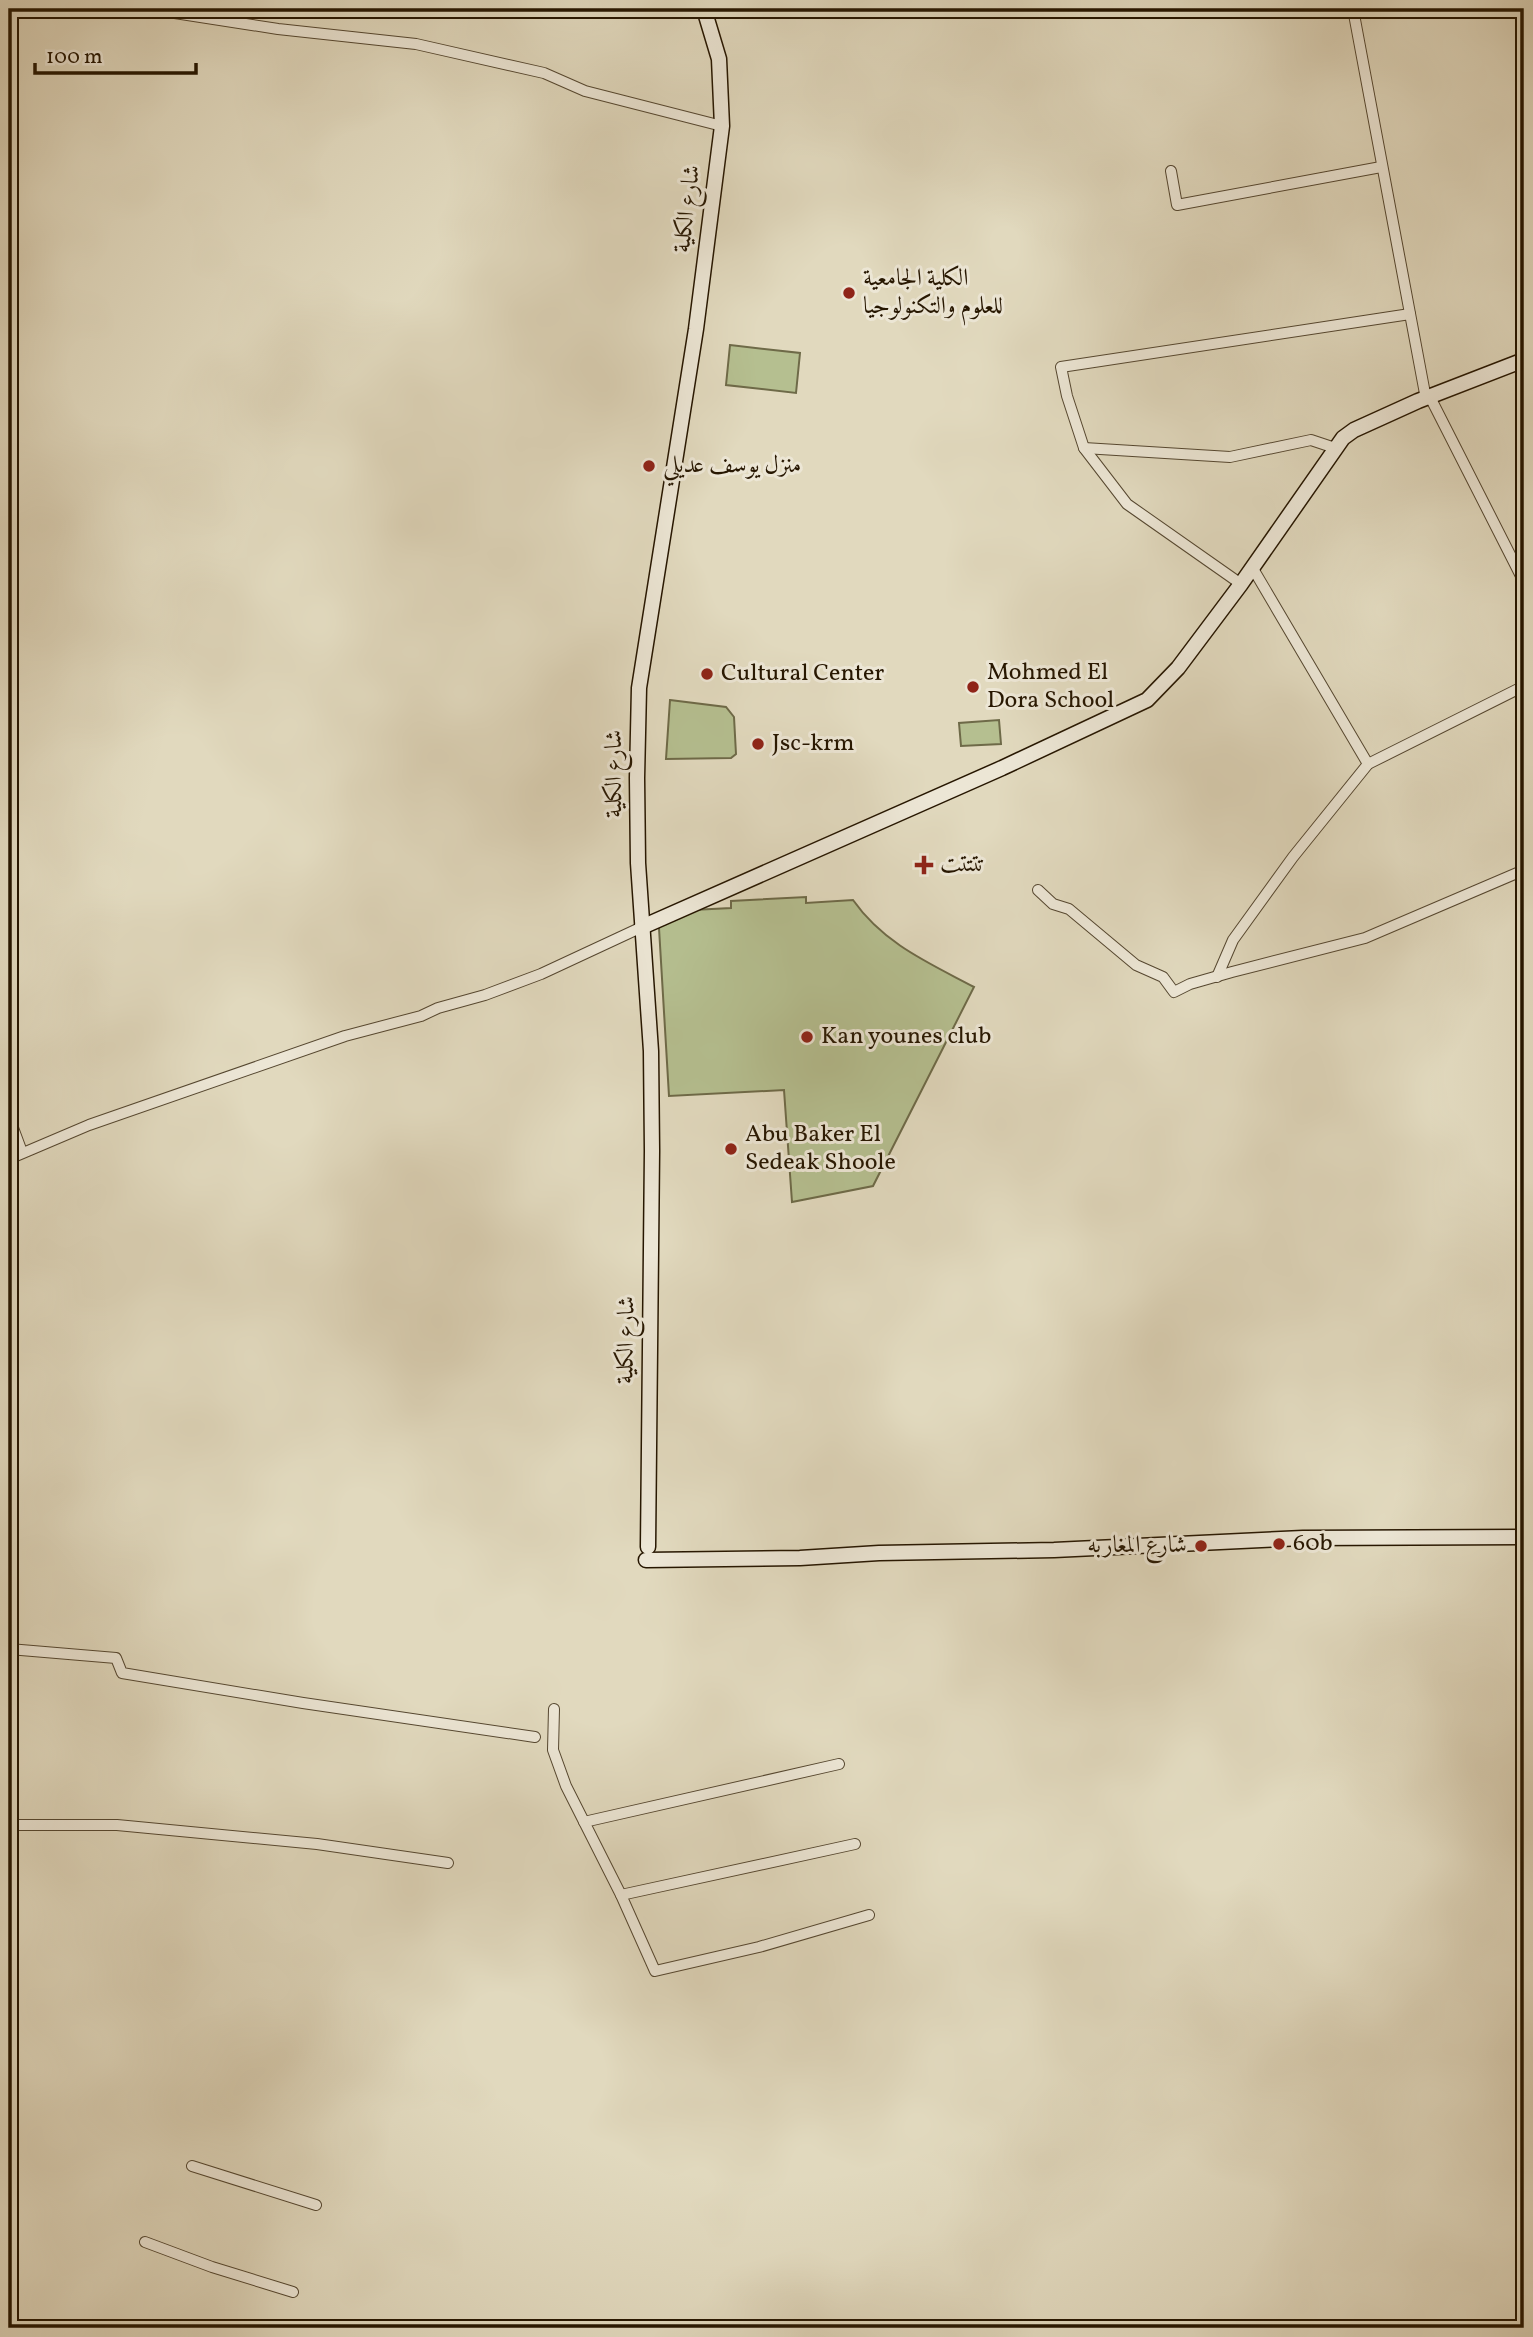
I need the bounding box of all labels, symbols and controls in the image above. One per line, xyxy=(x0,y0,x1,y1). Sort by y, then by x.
scale bar xyxy=(35,32,196,76)
text: 100 m xyxy=(46,43,103,72)
street label: شارع الكلية xyxy=(666,163,711,255)
place label: الكلية الجامعية للعلوم والتكنولوجيا xyxy=(863,262,1003,326)
marker: الكلية الجامعية للعلوم والتكنولوجيا xyxy=(841,285,857,301)
place label: منزل يوسف عديلي xyxy=(663,449,801,487)
marker: منزل يوسف عديلي xyxy=(641,458,657,474)
place label: Mohmed El Dora School xyxy=(987,656,1114,718)
place label: Cultural Center xyxy=(721,657,884,691)
marker: Cultural Center xyxy=(699,666,715,682)
marker: Mohmed El Dora School xyxy=(965,679,981,695)
place label: Jsc-krm xyxy=(772,727,855,761)
street label: شارع الكلية xyxy=(598,730,633,818)
marker: Jsc-krm xyxy=(750,736,766,752)
place label: تتتتت xyxy=(940,848,985,882)
marker: تتتتت xyxy=(914,855,934,875)
place label: Kan younes club xyxy=(821,1020,991,1054)
marker: Kan younes club xyxy=(799,1029,815,1045)
place label: Abu Baker El Sedeak Shoole xyxy=(745,1118,896,1180)
marker: Abu Baker El Sedeak Shoole xyxy=(723,1141,739,1157)
street label: شارع الكلية xyxy=(609,1296,646,1384)
place label: 60b xyxy=(1293,1527,1333,1561)
place label: شارع المغاربه xyxy=(1087,1529,1187,1564)
marker: 60b xyxy=(1271,1536,1287,1552)
marker: شارع المغاربه xyxy=(1193,1538,1209,1554)

